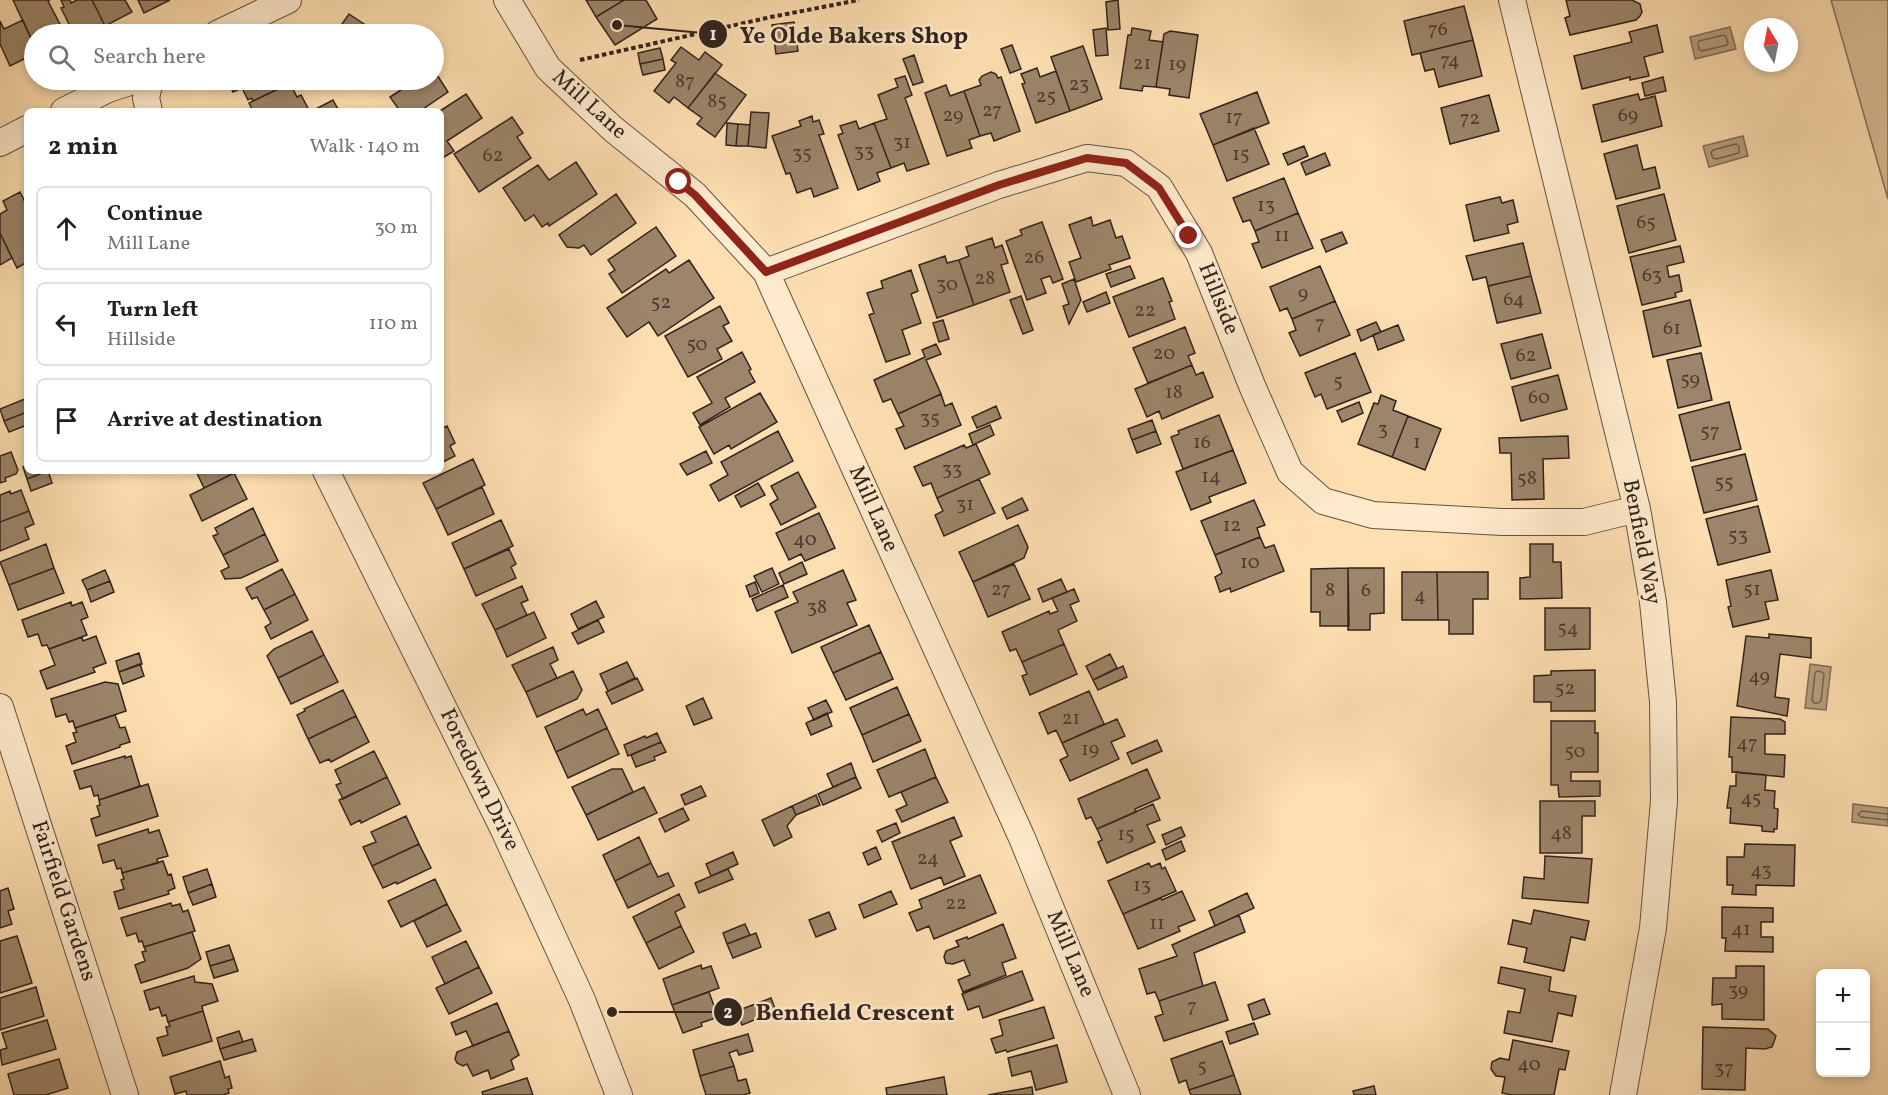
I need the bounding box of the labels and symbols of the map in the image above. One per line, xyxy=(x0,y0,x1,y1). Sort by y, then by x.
callout: Ye Olde Bakers Shop xyxy=(698,13,980,55)
house number: 76 xyxy=(1428,16,1448,44)
north arrow xyxy=(1744,18,1798,72)
text: Ye Olde Bakers Shop xyxy=(740,20,968,54)
text: 1 xyxy=(709,23,717,48)
house number: 74 xyxy=(1440,47,1460,75)
house number: 21 xyxy=(1133,50,1151,78)
house number: 19 xyxy=(1168,51,1186,79)
street label: Mill Lane xyxy=(545,63,633,147)
house number: 87 xyxy=(675,68,695,96)
house number: 23 xyxy=(1069,71,1089,99)
house number: 25 xyxy=(1036,83,1056,111)
house number: 85 xyxy=(707,88,727,116)
house number: 27 xyxy=(982,97,1002,125)
house number: 29 xyxy=(943,102,963,130)
house number: 69 xyxy=(1618,102,1638,130)
house number: 17 xyxy=(1225,104,1243,132)
house number: 72 xyxy=(1460,105,1480,133)
house number: 31 xyxy=(893,129,911,157)
house number: 33 xyxy=(854,138,874,166)
house number: 35 xyxy=(792,140,812,168)
house number: 15 xyxy=(1232,141,1250,169)
house number: 62 xyxy=(483,142,503,170)
route start xyxy=(665,168,691,194)
house number: 13 xyxy=(1257,192,1275,220)
house number: 65 xyxy=(1636,209,1656,237)
route end xyxy=(1175,222,1201,248)
house number: 11 xyxy=(1274,222,1290,250)
house number: 26 xyxy=(1024,244,1044,272)
street label: Hillside xyxy=(1190,258,1246,340)
house number: 63 xyxy=(1642,262,1662,290)
house number: 28 xyxy=(975,265,995,293)
house number: 30 xyxy=(936,271,958,299)
house number: 9 xyxy=(1298,280,1308,308)
house number: 64 xyxy=(1503,286,1525,314)
house number: 52 xyxy=(651,289,671,317)
house number: 22 xyxy=(1134,297,1156,325)
house number: 7 xyxy=(1315,310,1325,338)
house number: 61 xyxy=(1663,315,1681,343)
house number: 50 xyxy=(686,331,708,359)
house number: 20 xyxy=(1153,340,1175,368)
house number: 62 xyxy=(1516,342,1536,370)
house number: 59 xyxy=(1680,366,1700,394)
house number: 5 xyxy=(1333,368,1343,396)
house number: 18 xyxy=(1165,379,1183,407)
house number: 60 xyxy=(1528,384,1550,412)
house number: 35 xyxy=(920,405,940,433)
house number: 3 xyxy=(1378,416,1388,444)
house number: 57 xyxy=(1700,418,1720,446)
house number: 16 xyxy=(1193,429,1211,457)
house number: 1 xyxy=(1413,429,1421,457)
house number: 33 xyxy=(942,456,962,484)
street label: Mill Lane xyxy=(840,461,906,557)
house number: 14 xyxy=(1201,463,1221,491)
house number: 58 xyxy=(1517,465,1537,493)
house number: 55 xyxy=(1714,469,1734,497)
street label: Benfield Way xyxy=(1614,477,1668,607)
house number: 31 xyxy=(956,491,974,519)
house number: 12 xyxy=(1223,512,1241,540)
house number: 53 xyxy=(1728,522,1748,550)
house number: 40 xyxy=(793,526,817,554)
house number: 10 xyxy=(1240,549,1260,577)
house number: 27 xyxy=(991,576,1011,604)
house number: 51 xyxy=(1743,576,1761,604)
house number: 8 xyxy=(1325,577,1335,605)
house number: 6 xyxy=(1361,577,1371,605)
house number: 4 xyxy=(1414,582,1426,610)
house number: 38 xyxy=(807,594,827,622)
house number: 54 xyxy=(1557,615,1579,643)
house number: 49 xyxy=(1748,663,1770,691)
house number: 52 xyxy=(1555,675,1575,703)
street label: Foredown Drive xyxy=(431,704,527,856)
house number: 21 xyxy=(1062,705,1080,733)
house number: 47 xyxy=(1736,730,1758,758)
house number: 19 xyxy=(1081,736,1099,764)
house number: 50 xyxy=(1564,738,1586,766)
house number: 45 xyxy=(1741,785,1761,813)
street label: Fairfield Gardens xyxy=(22,817,104,985)
house number: 48 xyxy=(1550,820,1572,848)
house number: 15 xyxy=(1117,821,1135,849)
house number: 24 xyxy=(917,845,939,873)
house number: 43 xyxy=(1750,857,1772,885)
house number: 13 xyxy=(1133,872,1151,900)
house number: 22 xyxy=(945,890,967,918)
street label: Mill Lane xyxy=(1038,906,1102,1002)
house number: 11 xyxy=(1149,910,1165,938)
house number: 41 xyxy=(1731,916,1751,944)
house number: 39 xyxy=(1728,977,1748,1005)
callout: Benfield Crescent xyxy=(713,991,966,1033)
house number: 7 xyxy=(1187,993,1197,1021)
text: Benfield Crescent xyxy=(755,997,955,1031)
text: 2 xyxy=(723,1001,733,1026)
house number: 40 xyxy=(1517,1051,1541,1079)
house number: 5 xyxy=(1197,1053,1207,1081)
house number: 37 xyxy=(1714,1055,1734,1083)

